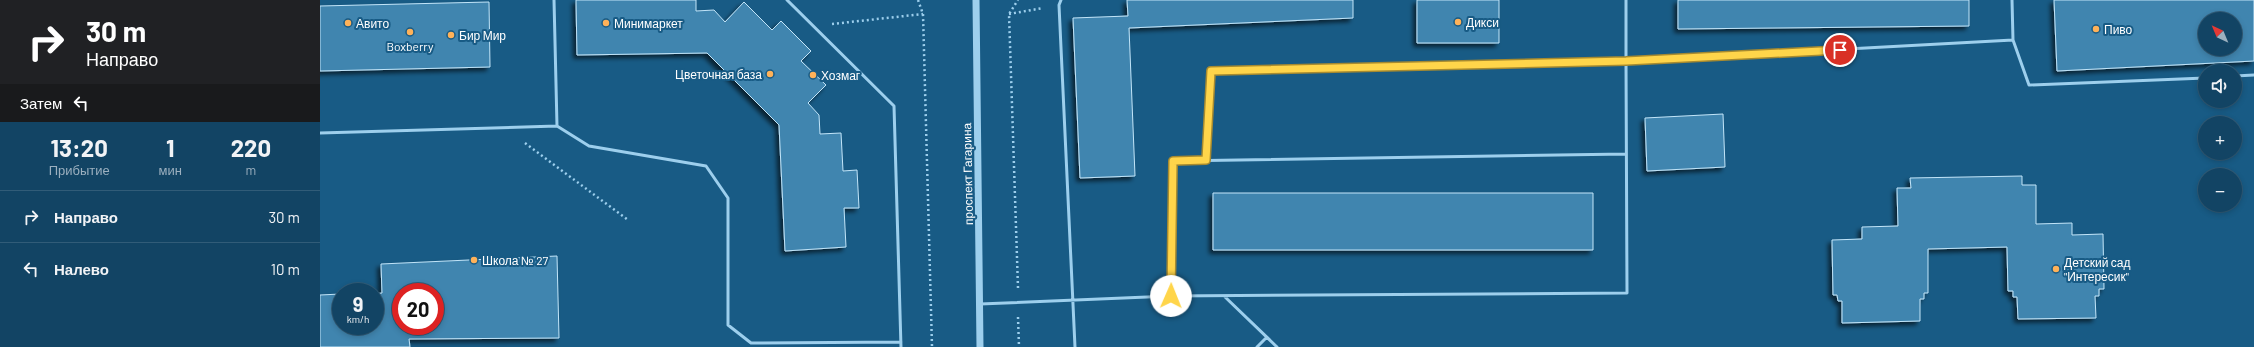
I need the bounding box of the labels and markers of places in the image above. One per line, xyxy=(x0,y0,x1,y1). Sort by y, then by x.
place label: Дикси xyxy=(1466,15,1499,30)
place label: Авито xyxy=(356,16,389,30)
place label: Минимаркет xyxy=(614,16,683,31)
marker: Дикси xyxy=(1453,17,1463,27)
marker: Авито xyxy=(343,18,353,28)
marker: Минимаркет xyxy=(601,18,611,28)
place label: Пиво xyxy=(2104,22,2133,36)
marker: Пиво xyxy=(2091,24,2101,34)
marker: Boxberry xyxy=(405,27,415,37)
place label: Бир Мир xyxy=(459,28,506,43)
marker: Бир Мир xyxy=(446,30,456,40)
pin xyxy=(1823,33,1857,67)
place label: Boxberry xyxy=(386,39,434,53)
place label: Цветочная база xyxy=(675,67,762,82)
place label: Хозмаг xyxy=(821,68,861,82)
marker: Цветочная база xyxy=(765,69,775,79)
marker: Хозмаг xyxy=(808,70,818,80)
place label: Школа № 27 xyxy=(482,253,549,267)
marker: Школа № 27 xyxy=(469,255,479,265)
place label: Детский сад "Интересик" xyxy=(2064,255,2131,284)
marker: Детский сад "Интересик" xyxy=(2051,264,2061,274)

